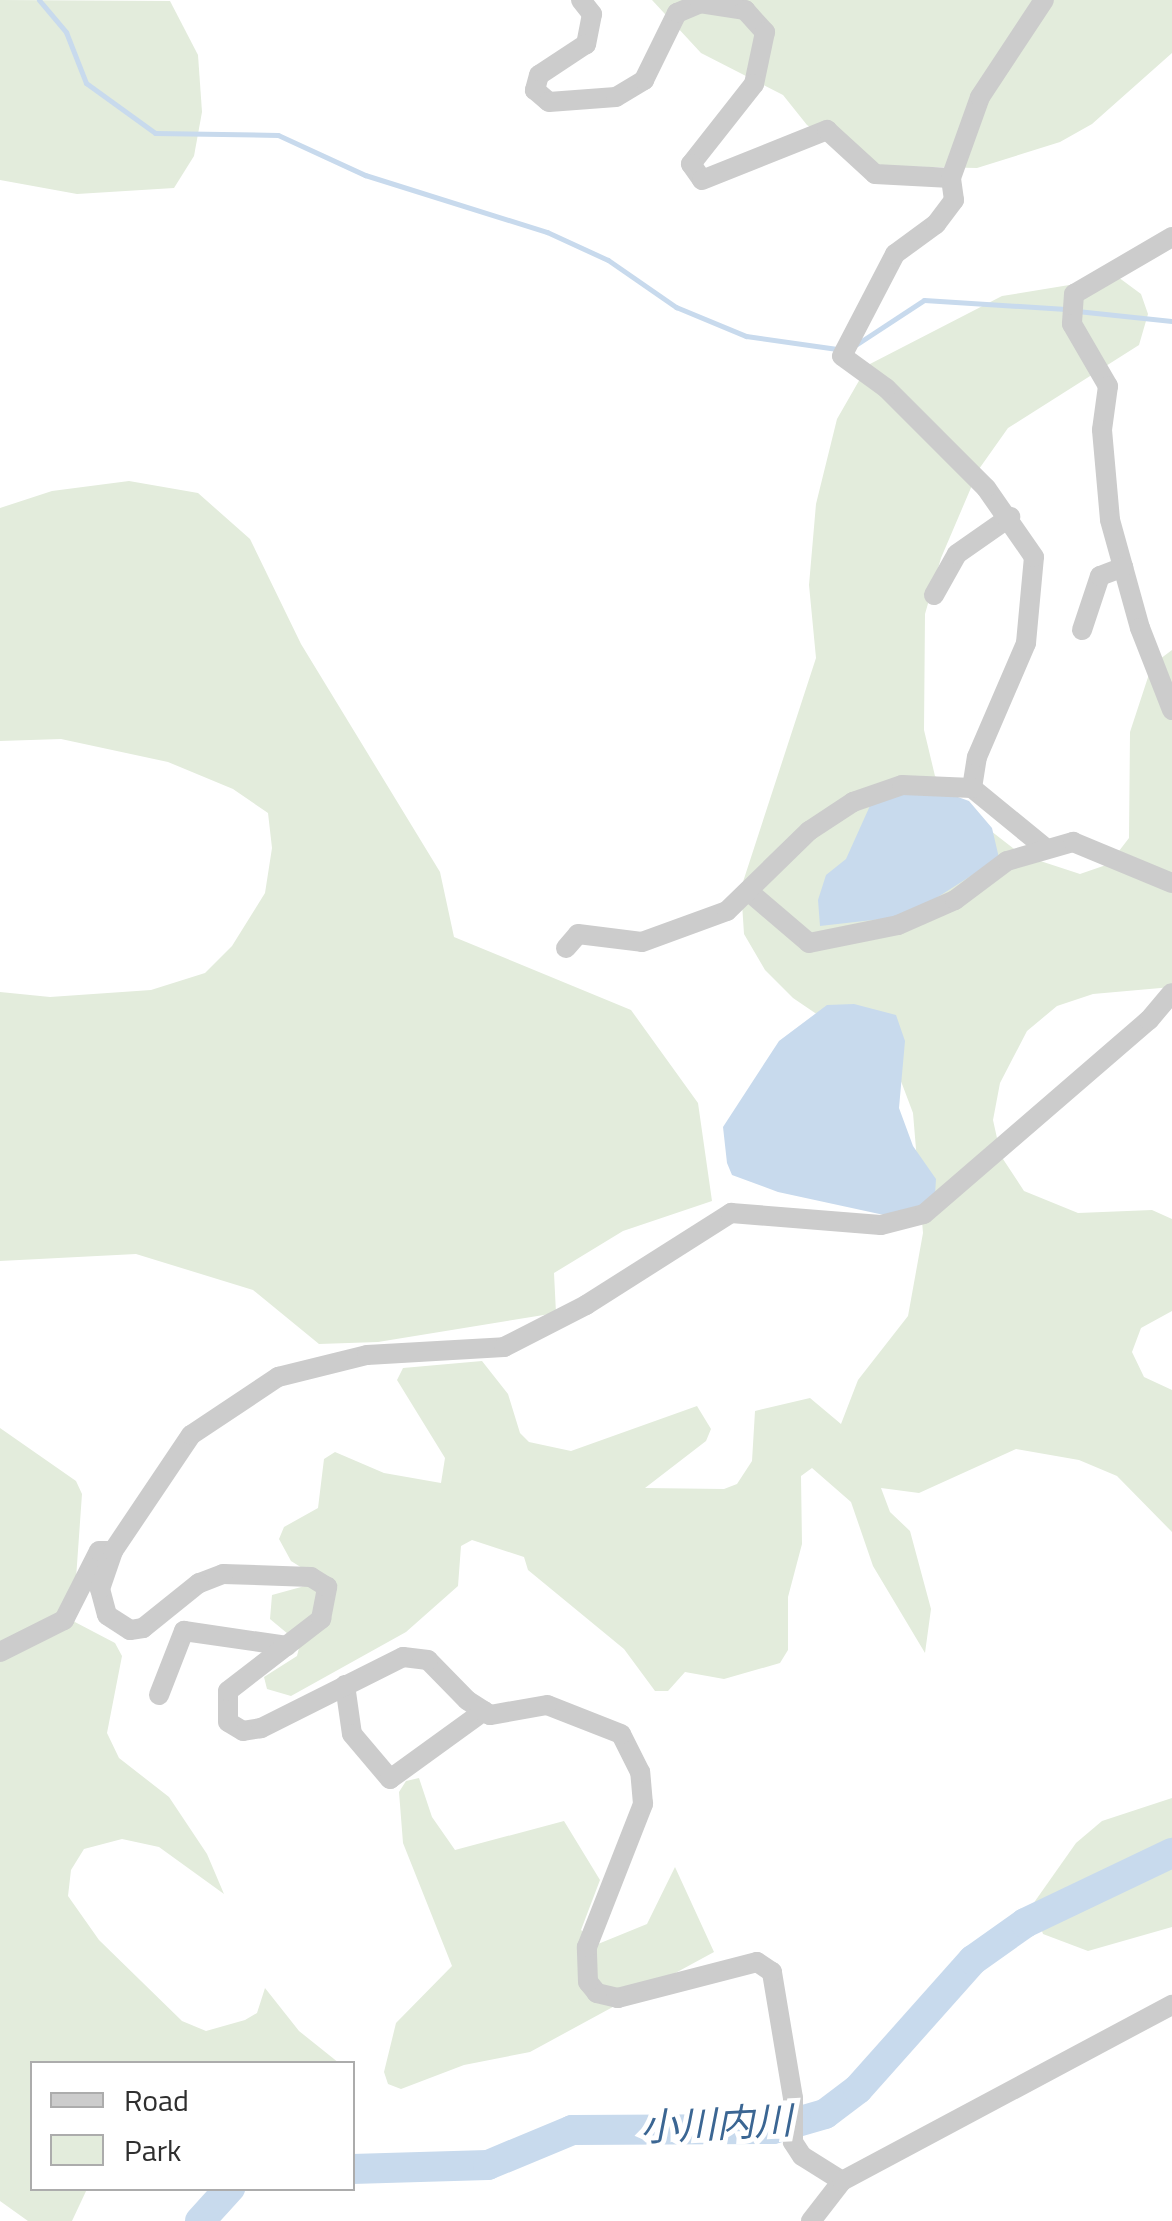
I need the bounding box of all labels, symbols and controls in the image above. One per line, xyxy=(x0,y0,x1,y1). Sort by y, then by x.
legend xyxy=(30,2061,355,2191)
text: Road xyxy=(124,2077,189,2123)
water label: 小川内川 xyxy=(639,2097,793,2151)
text: Park xyxy=(124,2127,181,2173)

